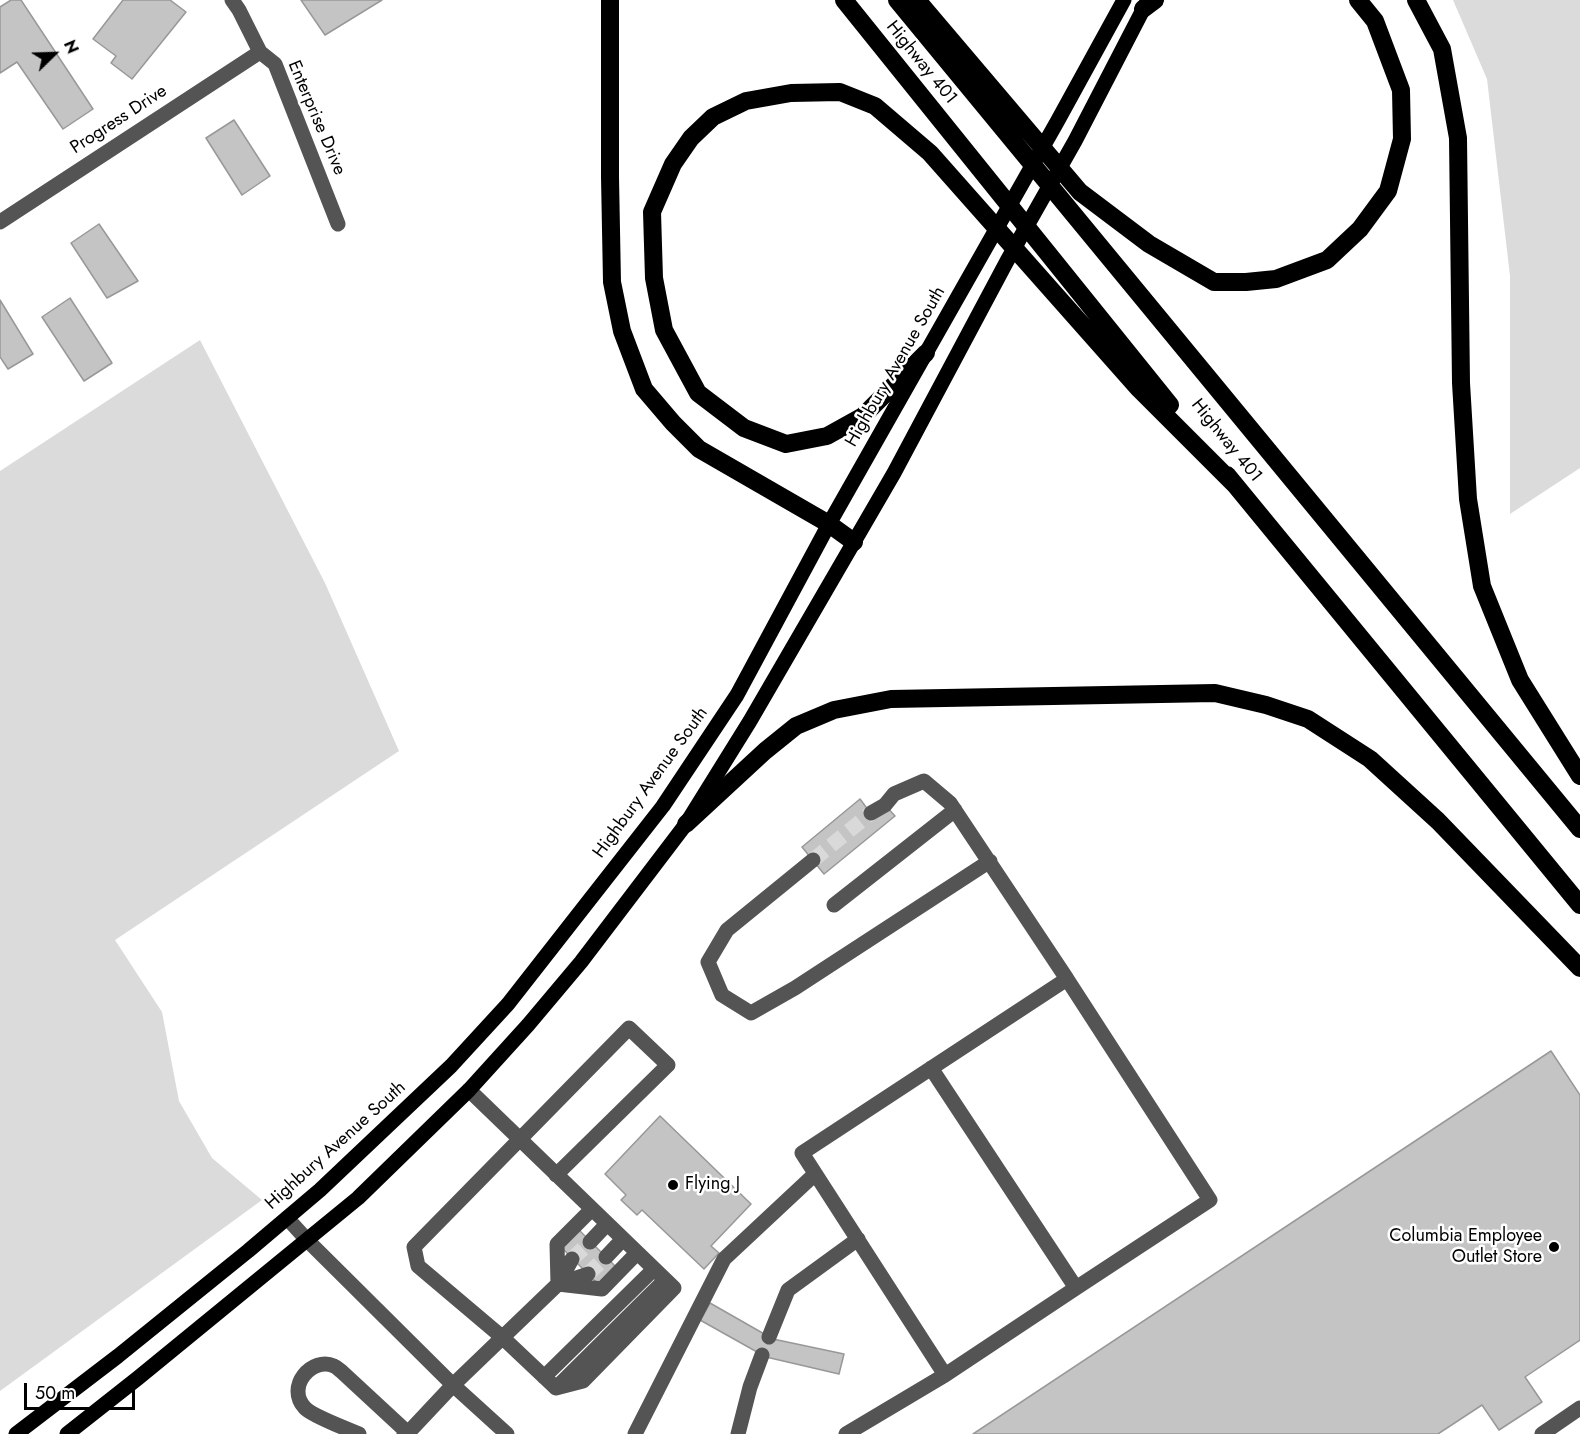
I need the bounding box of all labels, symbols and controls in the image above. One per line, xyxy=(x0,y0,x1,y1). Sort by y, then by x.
street label: Highway 401 xyxy=(881,17,961,109)
north arrow xyxy=(24,24,84,84)
text: N xyxy=(58,36,84,57)
street label: Enterprise Drive xyxy=(282,58,350,178)
street label: Progress Drive xyxy=(67,81,171,159)
street label: Highbury Avenue South xyxy=(841,283,951,451)
street label: Highway 401 xyxy=(1186,395,1266,487)
street label: Highbury Avenue South xyxy=(589,703,713,863)
street label: Highbury Avenue South xyxy=(261,1077,411,1215)
place label: Flying J xyxy=(685,1174,740,1196)
marker: Flying J xyxy=(666,1178,680,1192)
place label: Columbia Employee Outlet Store xyxy=(1389,1226,1542,1268)
marker: Columbia Employee Outlet Store xyxy=(1547,1240,1561,1254)
scale bar xyxy=(27,1371,138,1409)
text: 50 m xyxy=(35,1380,75,1406)

